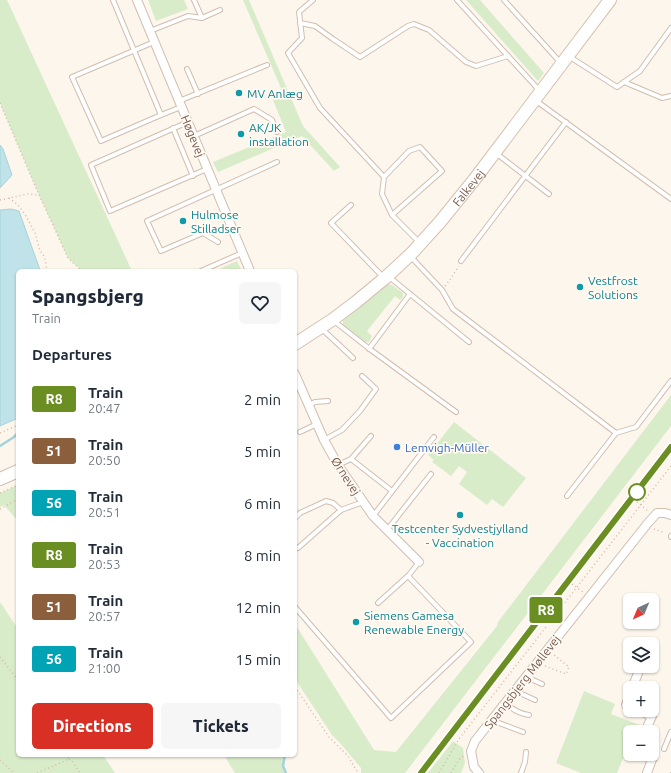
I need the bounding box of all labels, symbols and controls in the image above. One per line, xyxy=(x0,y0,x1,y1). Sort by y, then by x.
place label: MV Anlæg xyxy=(247,87,303,100)
marker: MV Anlæg xyxy=(234,88,244,98)
street label: Høgevej xyxy=(179,113,207,159)
place label: AK/JK installation xyxy=(249,121,309,148)
marker: AK/JK installation xyxy=(236,129,246,139)
street label: Falkevej xyxy=(450,166,487,208)
place label: Hulmose Stilladser xyxy=(191,208,241,235)
marker: Hulmose Stilladser xyxy=(178,216,188,226)
place label: Vestfrost Solutions xyxy=(588,274,638,301)
button: heart xyxy=(239,282,281,324)
marker: Vestfrost Solutions xyxy=(575,282,585,292)
text: Spangsbjerg xyxy=(32,285,144,307)
text: Train xyxy=(32,311,61,325)
text: Departures xyxy=(32,346,112,363)
text: Train xyxy=(88,384,123,401)
text: R8 xyxy=(45,391,63,407)
text: 2 min xyxy=(244,391,281,408)
text: 20:47 xyxy=(88,401,121,415)
text: Train xyxy=(88,436,123,453)
place label: Lemvigh-Müller xyxy=(405,441,489,454)
marker: Lemvigh-Müller xyxy=(392,442,402,452)
text: 51 xyxy=(46,443,62,459)
text: 5 min xyxy=(244,443,281,460)
text: 20:50 xyxy=(88,453,121,467)
street label: Ørnevej xyxy=(329,455,363,498)
unlabelled marker xyxy=(628,483,646,501)
text: Train xyxy=(88,488,123,505)
text: 56 xyxy=(46,495,62,511)
text: 6 min xyxy=(244,495,281,512)
text: 20:51 xyxy=(88,505,121,519)
marker: Testcenter Sydvestjylland - Vaccination xyxy=(455,510,465,520)
place label: Testcenter Sydvestjylland - Vaccination xyxy=(392,522,528,549)
text: Train xyxy=(88,540,123,557)
text: R8 xyxy=(45,547,63,563)
text: 8 min xyxy=(244,547,281,564)
text: 20:53 xyxy=(88,557,121,571)
text: Train xyxy=(88,592,123,609)
north arrow xyxy=(623,593,659,629)
map controls xyxy=(623,593,659,761)
line badge: R8 xyxy=(528,597,564,623)
text: 51 xyxy=(46,599,62,615)
text: 12 min xyxy=(235,599,281,616)
text: R8 xyxy=(537,602,555,618)
text: 20:57 xyxy=(88,609,121,623)
place label: Siemens Gamesa Renewable Energy xyxy=(364,609,464,636)
marker: Siemens Gamesa Renewable Energy xyxy=(351,617,361,627)
street label: Spangsbjerg Møllevej xyxy=(482,633,563,731)
button: layers xyxy=(623,637,659,673)
text: Train xyxy=(88,644,123,661)
text: 56 xyxy=(46,651,62,667)
text: 15 min xyxy=(235,651,281,668)
text: 21:00 xyxy=(88,661,121,675)
button: + xyxy=(623,681,659,717)
button: Directions xyxy=(32,703,153,749)
button: Tickets xyxy=(161,703,281,749)
button: − xyxy=(623,725,659,761)

